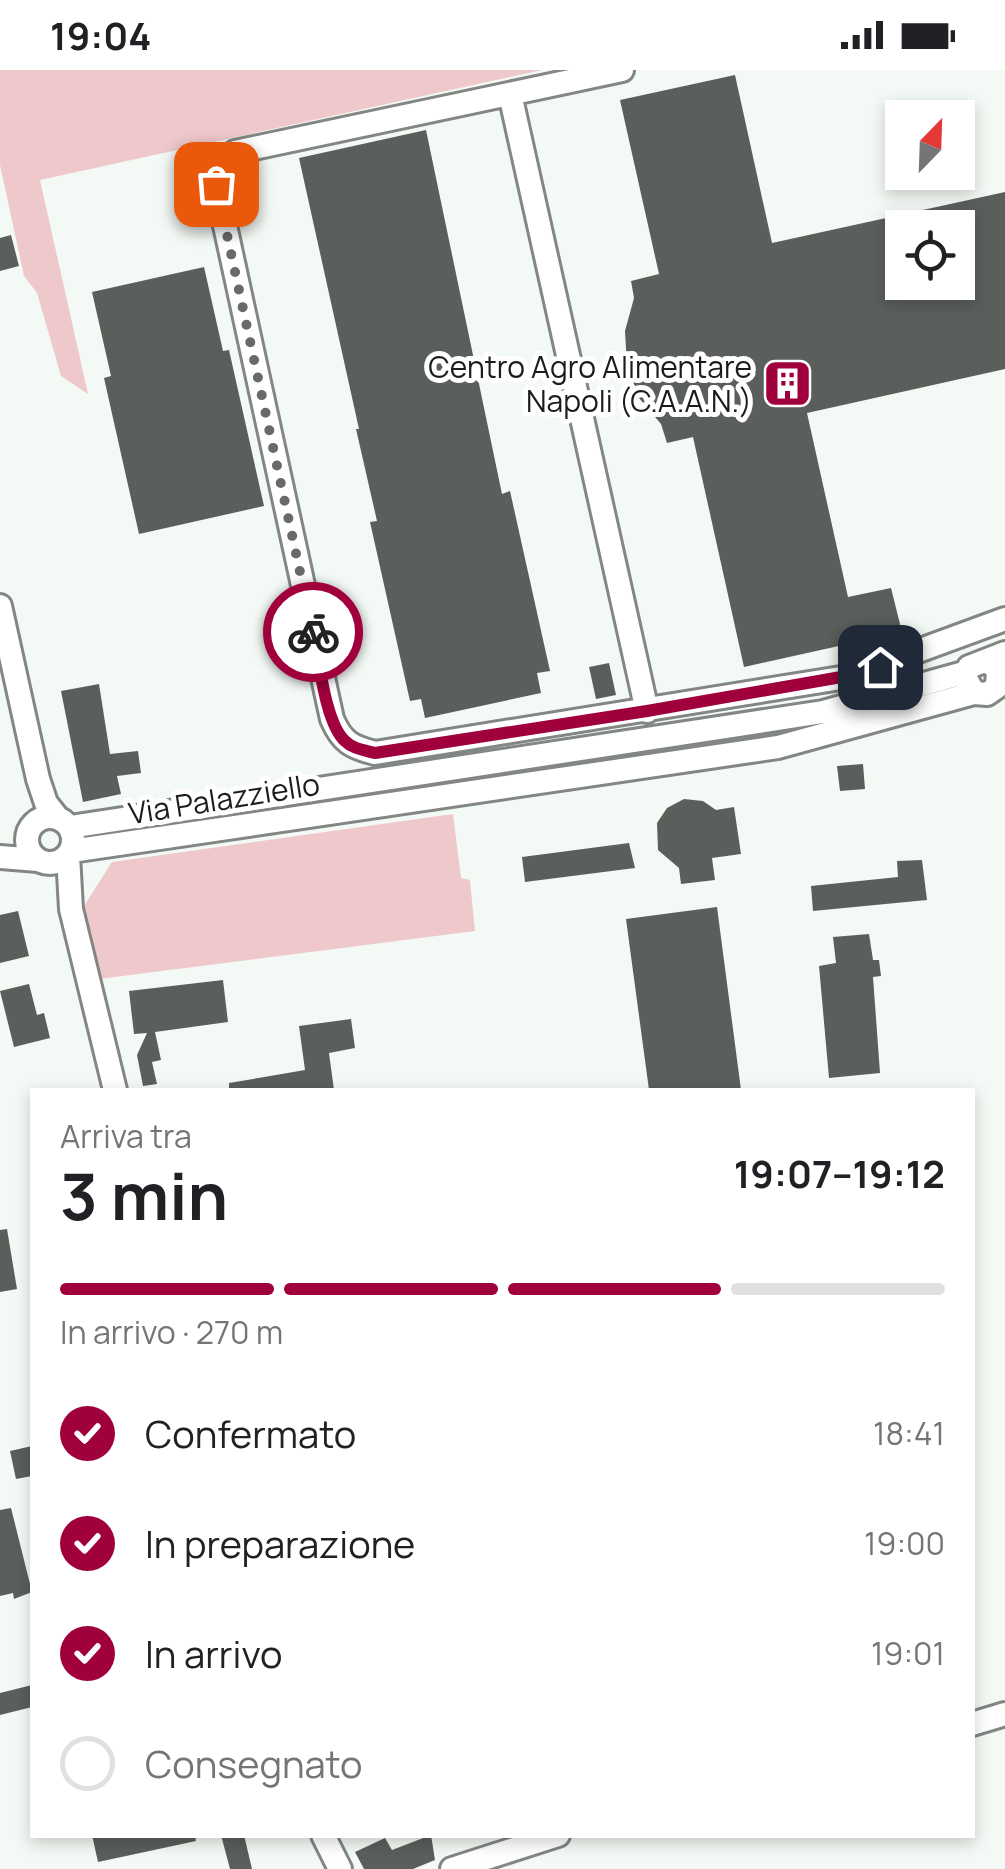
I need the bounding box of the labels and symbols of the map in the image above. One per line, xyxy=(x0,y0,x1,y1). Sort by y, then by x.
north arrow xyxy=(885,100,975,190)
pin xyxy=(174,142,259,227)
place label: Centro Agro Alimentare Napoli (C.A.A.N.) xyxy=(428,346,752,421)
building icon: Centro Agro Alimentare Napoli (C.A.A.N.) xyxy=(761,357,813,409)
courier xyxy=(263,582,363,682)
pin xyxy=(838,625,923,710)
street label: Via Palazziello xyxy=(125,763,323,833)

